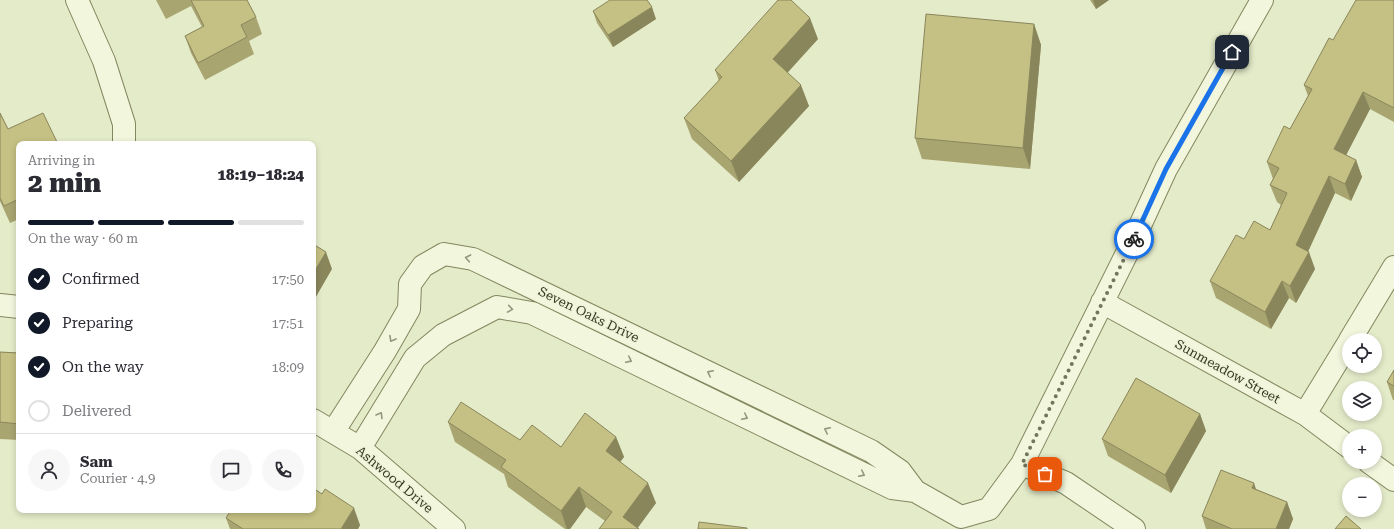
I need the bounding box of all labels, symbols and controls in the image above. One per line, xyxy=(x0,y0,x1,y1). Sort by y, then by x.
pin xyxy=(1215,35,1249,69)
icon: home xyxy=(1221,41,1243,63)
text: Arriving in xyxy=(28,153,95,168)
text: 18:19–18:24 xyxy=(218,166,304,184)
text: 2 min xyxy=(28,168,101,198)
courier xyxy=(1114,219,1154,259)
icon: bike xyxy=(1123,228,1145,250)
text: On the way · 60 m xyxy=(28,231,138,246)
one-way arrow xyxy=(465,255,471,263)
icon: check xyxy=(28,268,50,290)
text: Confirmed xyxy=(62,270,140,288)
text: 17:50 xyxy=(272,272,304,287)
street label: Seven Oaks Drive xyxy=(536,284,642,345)
one-way arrow xyxy=(507,304,513,313)
icon: check xyxy=(28,312,50,334)
text: Preparing xyxy=(62,314,133,332)
text: 17:51 xyxy=(272,316,304,331)
map controls xyxy=(1342,333,1382,517)
button: locate xyxy=(1342,333,1382,373)
one-way arrow xyxy=(389,335,397,342)
street label: Sunmeadow Street xyxy=(1173,336,1283,407)
one-way arrow xyxy=(624,355,632,363)
icon: check xyxy=(28,356,50,378)
text: On the way xyxy=(62,358,144,376)
text: 18:09 xyxy=(272,360,304,375)
one-way arrow xyxy=(707,370,714,378)
button: layers xyxy=(1342,381,1382,421)
text: Delivered xyxy=(62,402,132,420)
one-way arrow xyxy=(376,412,383,419)
one-way arrow xyxy=(741,412,749,420)
one-way arrow xyxy=(824,427,831,435)
button: + xyxy=(1342,429,1382,469)
street label: Ashwood Drive xyxy=(353,443,436,516)
button: person xyxy=(28,449,70,491)
button: chat xyxy=(210,449,252,491)
button: phone xyxy=(262,449,304,491)
text: Sam xyxy=(80,453,113,471)
pin xyxy=(1028,457,1062,491)
icon: bag xyxy=(1034,463,1056,485)
one-way arrow xyxy=(858,469,865,477)
text: Courier · 4.9 xyxy=(80,471,155,486)
button: − xyxy=(1342,477,1382,517)

